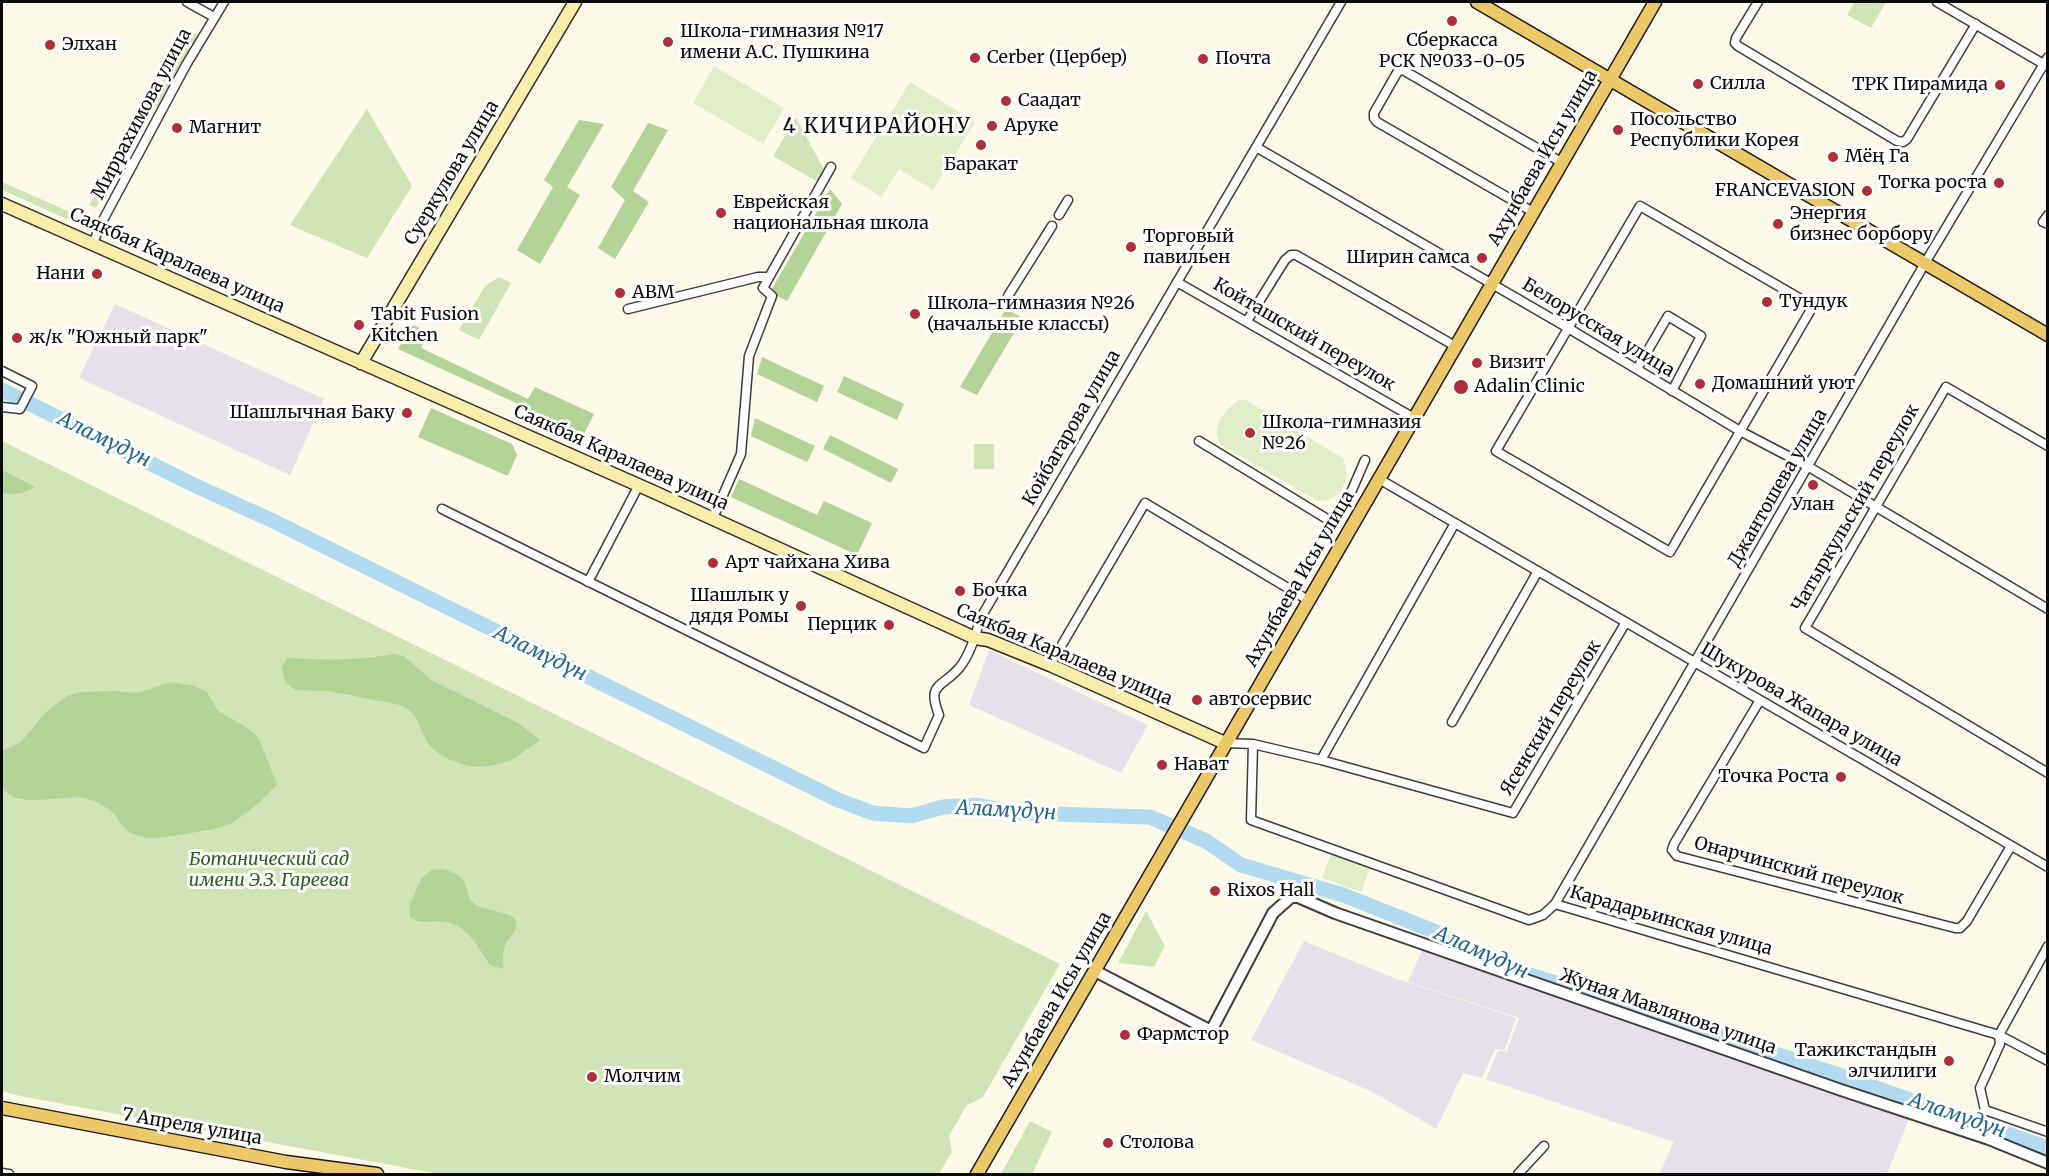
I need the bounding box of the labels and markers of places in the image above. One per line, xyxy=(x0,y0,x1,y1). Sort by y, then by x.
marker: Сберкасса РСК №033-0-05 xyxy=(1445,14,1459,28)
place label: Школа-гимназия №17 имени А.С. Пушкина xyxy=(680,21,884,63)
place label: Сберкасса РСК №033-0-05 xyxy=(1379,30,1525,72)
place label: Элхан xyxy=(62,34,117,56)
marker: Школа-гимназия №17 имени А.С. Пушкина xyxy=(661,35,675,49)
marker: Элхан xyxy=(43,38,57,52)
place label: Cerber (Цербер) xyxy=(987,47,1127,69)
place label: Почта xyxy=(1215,48,1271,70)
marker: Cerber (Цербер) xyxy=(968,51,982,65)
marker: Почта xyxy=(1196,52,1210,66)
place label: Силла xyxy=(1710,73,1765,95)
place label: ТРК Пирамида xyxy=(1852,74,1988,96)
marker: Силла xyxy=(1691,77,1705,91)
marker: ТРК Пирамида xyxy=(1993,78,2007,92)
place label: Саадат xyxy=(1018,90,1081,112)
marker: Саадат xyxy=(999,94,1013,108)
place label: Посольство Республики Корея xyxy=(1630,109,1799,152)
place label: Аруке xyxy=(1004,115,1058,137)
place label: Магнит xyxy=(189,117,261,139)
marker: Аруке xyxy=(985,119,999,133)
marker: Магнит xyxy=(170,121,184,135)
marker: Посольство Республики Корея xyxy=(1611,123,1625,137)
marker: Баракат xyxy=(974,138,988,152)
place label: Мёң Га xyxy=(1845,146,1909,168)
marker: Мёң Га xyxy=(1826,150,1840,164)
place label: Баракат xyxy=(944,154,1018,176)
place label: Тогка роста xyxy=(1878,172,1987,194)
marker: Тогка роста xyxy=(1992,176,2006,190)
place label: FRANCEVASION xyxy=(1715,180,1855,202)
marker: FRANCEVASION xyxy=(1860,184,1874,198)
place label: Еврейская национальная школа xyxy=(733,192,929,234)
place label: Энергия бизнес борбору xyxy=(1790,203,1933,246)
marker: Еврейская национальная школа xyxy=(714,206,728,220)
marker: Энергия бизнес борбору xyxy=(1771,217,1785,231)
place label: Торговый павильен xyxy=(1143,226,1234,268)
marker: Торговый павильен xyxy=(1124,240,1138,254)
place label: Ширин самса xyxy=(1346,247,1470,269)
marker: Ширин самса xyxy=(1475,251,1489,265)
place label: Нани xyxy=(36,263,85,285)
marker: Нани xyxy=(90,267,104,281)
place label: ABM xyxy=(632,282,675,304)
marker: ABM xyxy=(613,286,627,300)
place label: Тундук xyxy=(1779,291,1848,313)
place label: Школа-гимназия №26 (начальные классы) xyxy=(927,293,1135,336)
marker: Тундук xyxy=(1760,295,1774,309)
place label: Tabit Fusion Kitchen xyxy=(371,304,479,346)
marker: Школа-гимназия №26 (начальные классы) xyxy=(908,307,922,321)
marker: Tabit Fusion Kitchen xyxy=(352,318,366,332)
place label: ж/к "Южный парк" xyxy=(29,327,208,349)
marker: ж/к "Южный парк" xyxy=(10,331,24,345)
place label: Визит xyxy=(1489,352,1546,374)
marker: Визит xyxy=(1470,356,1484,370)
place label: Домашний уют xyxy=(1712,373,1855,395)
place label: Adalin Clinic xyxy=(1474,376,1585,398)
marker: Домашний уют xyxy=(1693,377,1707,391)
marker: Adalin Clinic xyxy=(1452,378,1470,396)
place label: Шашлычная Баку xyxy=(229,402,395,424)
marker: Шашлычная Баку xyxy=(400,406,414,420)
place label: Школа-гимназия №26 xyxy=(1262,412,1421,454)
marker: Школа-гимназия №26 xyxy=(1243,426,1257,440)
marker: Улан xyxy=(1806,478,1820,492)
place label: Улан xyxy=(1792,494,1834,516)
place label: Арт чайхана Хива xyxy=(725,552,890,574)
marker: Арт чайхана Хива xyxy=(706,556,720,570)
place label: Бочка xyxy=(972,580,1027,602)
marker: Бочка xyxy=(953,584,967,598)
place label: Шашлык у дядя Ромы xyxy=(689,585,789,628)
marker: Шашлык у дядя Ромы xyxy=(794,599,808,613)
place label: Перцик xyxy=(807,614,877,636)
marker: Перцик xyxy=(882,618,896,632)
place label: автосервис xyxy=(1209,689,1312,711)
marker: автосервис xyxy=(1190,693,1204,707)
place label: Нават xyxy=(1174,754,1229,776)
marker: Нават xyxy=(1155,758,1169,772)
place label: Точка Роста xyxy=(1718,766,1829,788)
marker: Точка Роста xyxy=(1834,770,1848,784)
place label: Rixos Hall xyxy=(1227,880,1315,902)
marker: Rixos Hall xyxy=(1208,884,1222,898)
place label: Фармстор xyxy=(1137,1024,1229,1046)
marker: Фармстор xyxy=(1118,1028,1132,1042)
place label: Тажикстандын элчилиги xyxy=(1795,1040,1937,1082)
marker: Тажикстандын элчилиги xyxy=(1942,1054,1956,1068)
place label: Молчим xyxy=(604,1066,681,1088)
marker: Молчим xyxy=(585,1070,599,1084)
place label: Столова xyxy=(1120,1132,1194,1154)
marker: Столова xyxy=(1101,1136,1115,1150)

